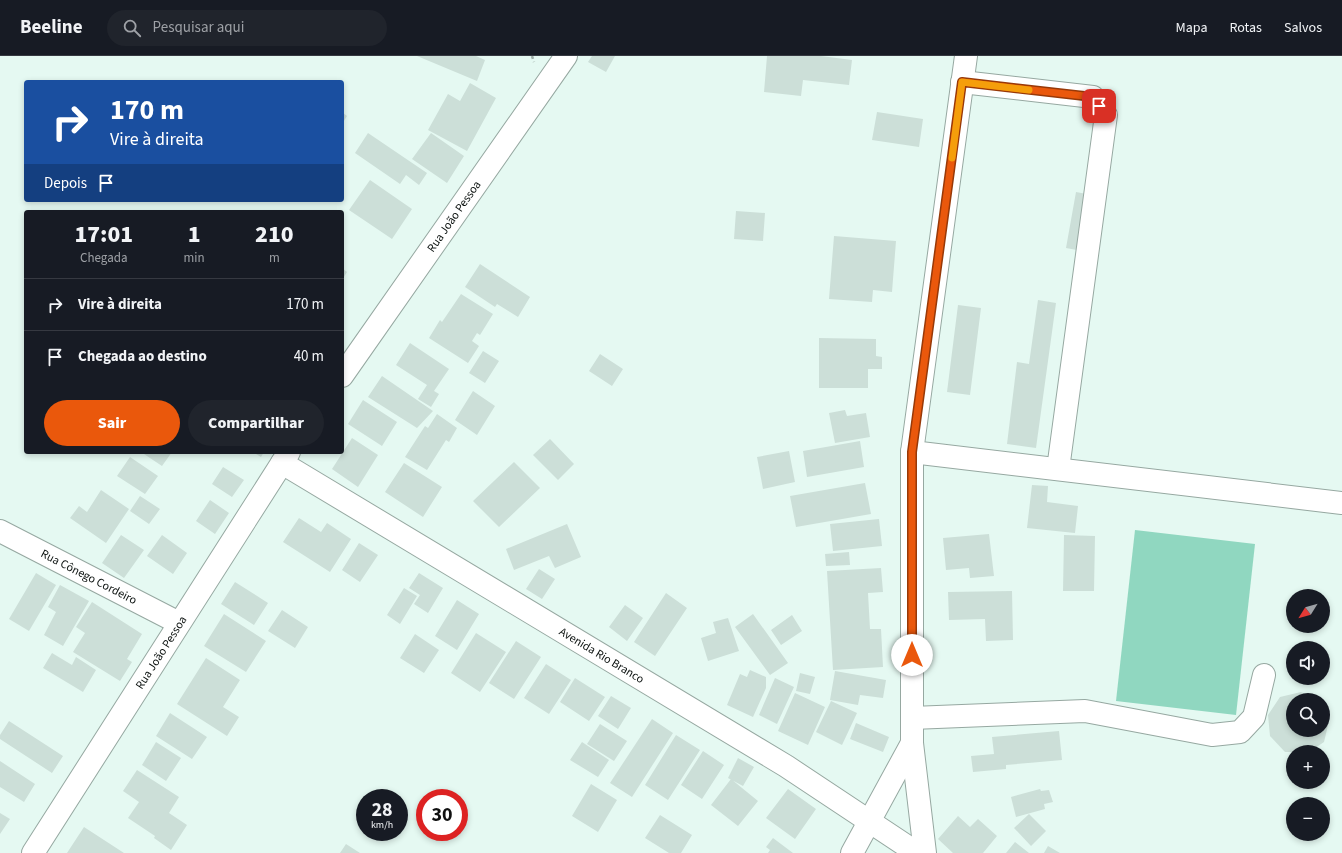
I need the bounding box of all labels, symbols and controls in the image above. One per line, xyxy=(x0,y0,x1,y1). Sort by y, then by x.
search box xyxy=(107,10,387,46)
text: Beeline xyxy=(20,14,83,41)
icon: search xyxy=(121,17,143,39)
text: Pesquisar aqui xyxy=(153,17,244,38)
text: Mapa xyxy=(1176,18,1207,38)
text: Rotas xyxy=(1229,18,1262,38)
text: Salvos xyxy=(1284,18,1322,38)
pin xyxy=(1082,89,1116,123)
text: 170 m xyxy=(110,90,184,130)
icon: arrive xyxy=(1088,95,1110,117)
icon: right xyxy=(44,96,96,148)
text: Vire à direita xyxy=(110,127,204,152)
icon: arrive xyxy=(95,172,117,194)
text: Depois xyxy=(44,173,87,194)
street label: Rua João Pessoa xyxy=(423,177,485,256)
text: 17:01 xyxy=(74,217,133,252)
text: 1 xyxy=(188,217,201,252)
text: 210 xyxy=(255,217,294,252)
text: Chegada xyxy=(80,249,128,267)
text: min xyxy=(184,249,205,267)
text: m xyxy=(269,249,280,267)
icon: right xyxy=(44,294,66,316)
text: Vire à direita xyxy=(78,294,162,315)
text: 170 m xyxy=(286,294,324,315)
icon: arrive xyxy=(44,346,66,368)
text: Chegada ao destino xyxy=(78,346,207,367)
text: 40 m xyxy=(294,346,324,367)
button: Sair xyxy=(44,400,180,446)
button: Compartilhar xyxy=(188,400,324,446)
street label: Rua Cônego Cordeiro xyxy=(38,545,140,609)
north arrow xyxy=(1286,589,1330,633)
map controls xyxy=(1286,589,1330,841)
street label: Rua João Pessoa xyxy=(132,613,191,693)
street label: Avenida Rio Branco xyxy=(556,623,647,688)
position arrow xyxy=(891,634,933,676)
button: sound xyxy=(1286,641,1330,685)
button: search xyxy=(1286,693,1330,737)
button: + xyxy=(1286,745,1330,789)
speed limit sign: 30 xyxy=(416,789,468,841)
text: 28 xyxy=(371,796,393,824)
button: − xyxy=(1286,797,1330,841)
text: km/h xyxy=(371,818,393,832)

